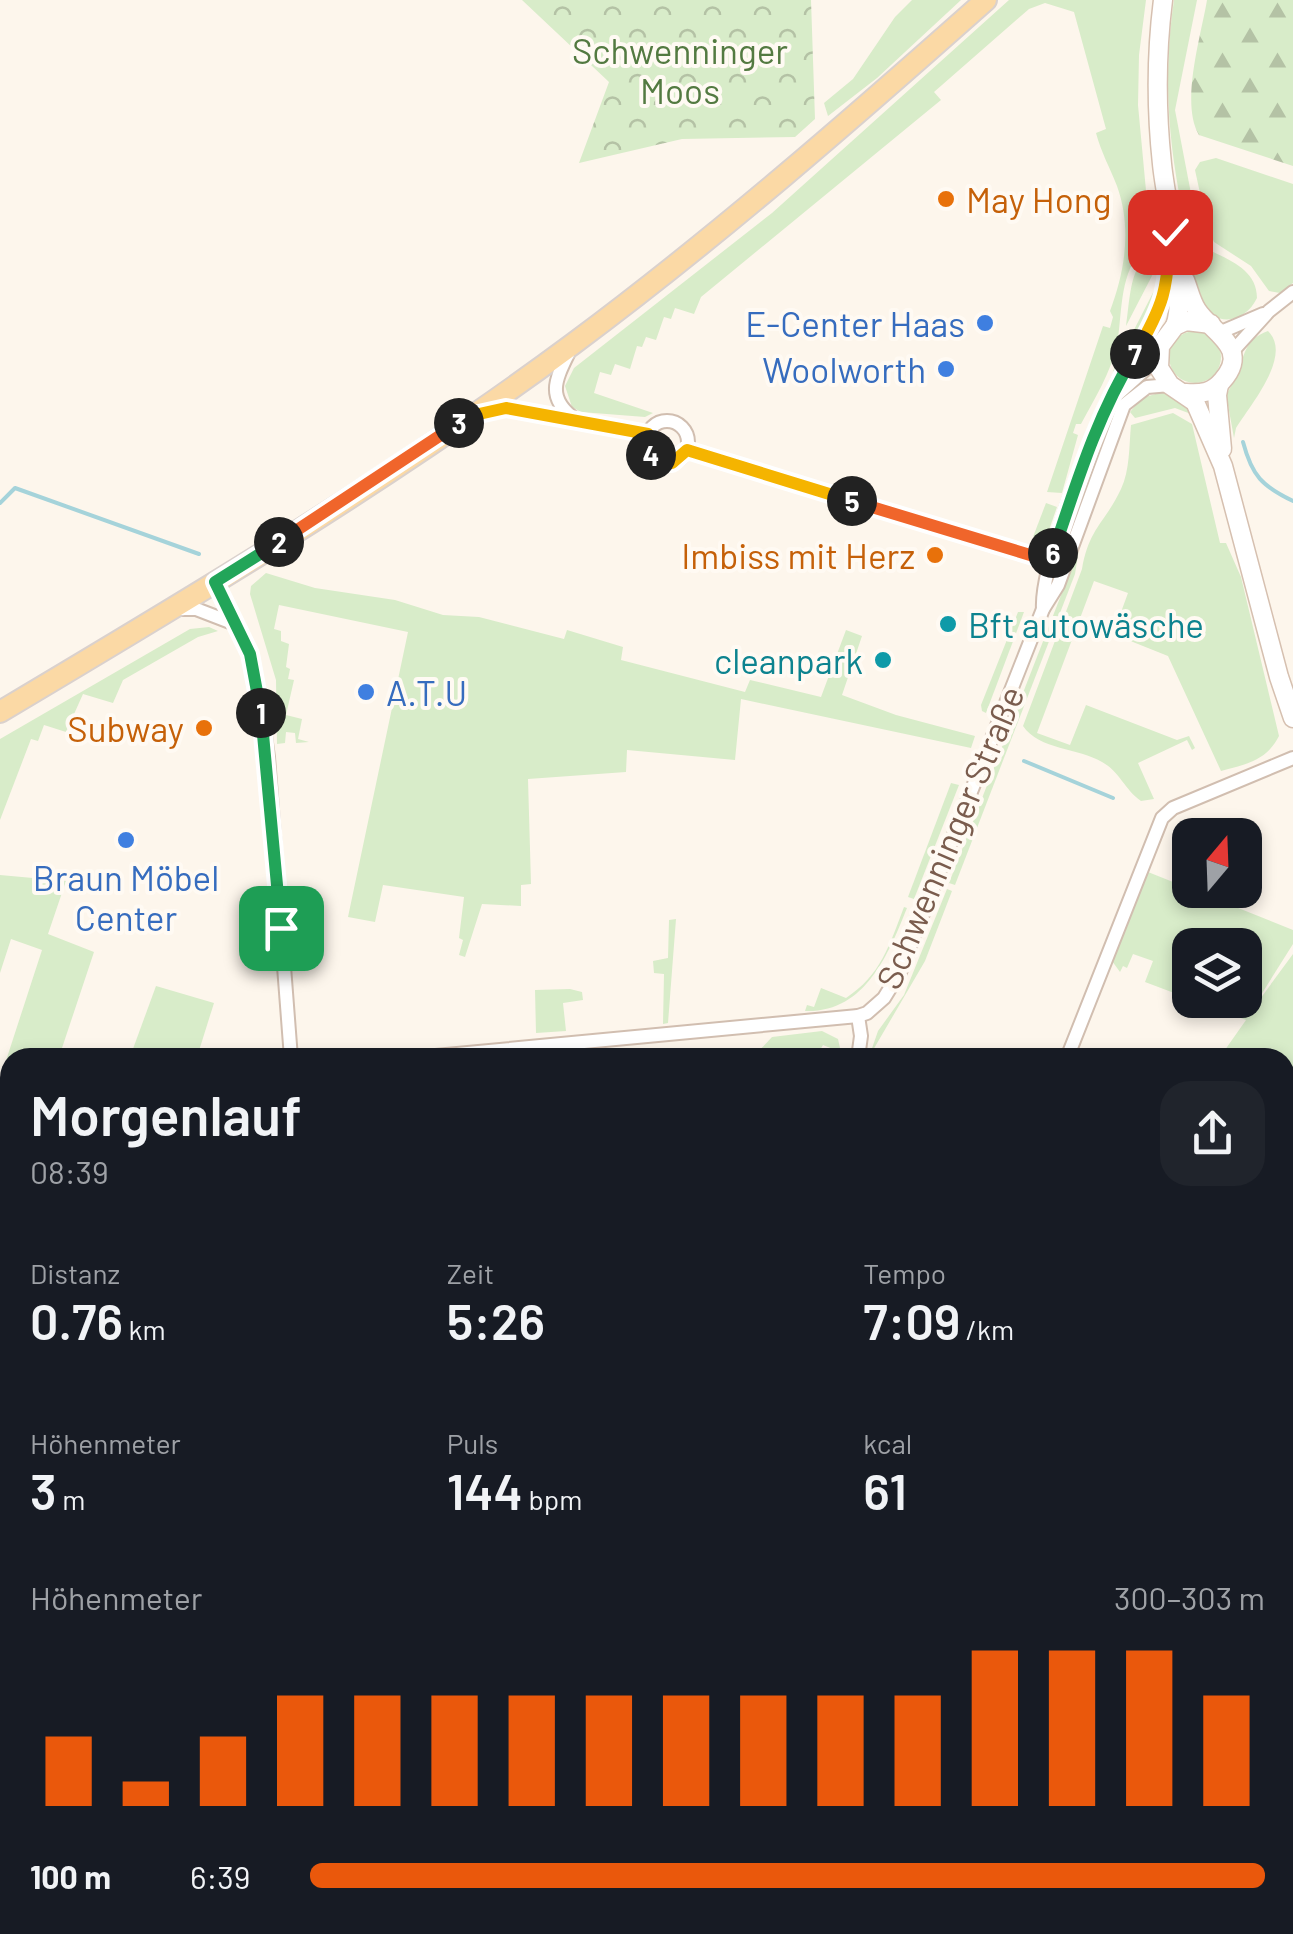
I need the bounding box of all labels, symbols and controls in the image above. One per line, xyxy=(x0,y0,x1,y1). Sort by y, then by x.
park label: Schwenninger Moos xyxy=(572,29,788,111)
place label: May Hong xyxy=(966,178,1111,220)
marker: May Hong xyxy=(935,188,957,210)
pin xyxy=(1128,190,1213,275)
icon: check xyxy=(1143,205,1198,260)
place label: E-Center Haas xyxy=(745,302,965,344)
marker: E-Center Haas xyxy=(974,312,996,334)
pin: 7 xyxy=(1110,329,1160,379)
text: 7 xyxy=(1128,337,1142,371)
place label: Woolworth xyxy=(762,348,926,390)
marker: Woolworth xyxy=(935,358,957,380)
pin: 3 xyxy=(434,398,484,448)
text: 3 xyxy=(451,406,467,440)
pin: 4 xyxy=(626,430,676,480)
text: 4 xyxy=(643,438,659,472)
pin: 5 xyxy=(827,476,877,526)
text: 5 xyxy=(844,484,860,518)
pin: 2 xyxy=(254,517,304,567)
text: 2 xyxy=(271,525,287,559)
pin: 6 xyxy=(1028,528,1078,578)
place label: Imbiss mit Herz xyxy=(681,534,915,576)
text: 6 xyxy=(1045,536,1061,570)
marker: Imbiss mit Herz xyxy=(924,544,946,566)
place label: Bft autowäsche xyxy=(968,603,1204,645)
marker: Bft autowäsche xyxy=(937,613,959,635)
place label: cleanpark xyxy=(714,639,863,681)
marker: cleanpark xyxy=(872,649,894,671)
place label: A.T.U xyxy=(386,671,467,713)
street label: Schwenninger Straße xyxy=(866,679,1032,995)
marker: A.T.U xyxy=(355,681,377,703)
pin: 1 xyxy=(236,688,286,738)
text: 1 xyxy=(256,696,266,730)
place label: Subway xyxy=(67,707,184,749)
marker: Subway xyxy=(193,717,215,739)
north arrow xyxy=(1172,818,1262,908)
map controls xyxy=(1172,818,1262,1018)
marker: Braun Möbel Center xyxy=(115,829,137,851)
place label: Braun Möbel Center xyxy=(33,856,219,938)
pin xyxy=(239,886,324,971)
icon: arrive xyxy=(254,901,309,956)
button: layers xyxy=(1172,928,1262,1018)
text: Morgenlauf xyxy=(30,1081,302,1147)
button: share xyxy=(1160,1081,1265,1186)
text: 08:39 xyxy=(30,1152,109,1190)
text: Distanz xyxy=(30,1256,120,1290)
text: Zeit xyxy=(447,1256,494,1290)
text: Tempo xyxy=(863,1256,946,1290)
text: 0.76 xyxy=(30,1290,123,1350)
text: 5:26 xyxy=(447,1290,545,1350)
text: 7:09 xyxy=(863,1290,960,1350)
text: km xyxy=(123,1312,166,1346)
text: /km xyxy=(960,1312,1014,1346)
text: Höhenmeter xyxy=(30,1426,181,1460)
text: Puls xyxy=(447,1426,498,1460)
text: kcal xyxy=(863,1426,912,1460)
text: 3 xyxy=(30,1460,57,1520)
text: 144 xyxy=(447,1460,523,1520)
text: 61 xyxy=(863,1460,907,1520)
text: m xyxy=(57,1482,85,1516)
text: bpm xyxy=(523,1482,582,1516)
text: Höhenmeter xyxy=(30,1578,202,1616)
text: 300–303 m xyxy=(1114,1578,1265,1616)
text: 100 m xyxy=(30,1857,111,1895)
text: 6:39 xyxy=(190,1857,250,1895)

